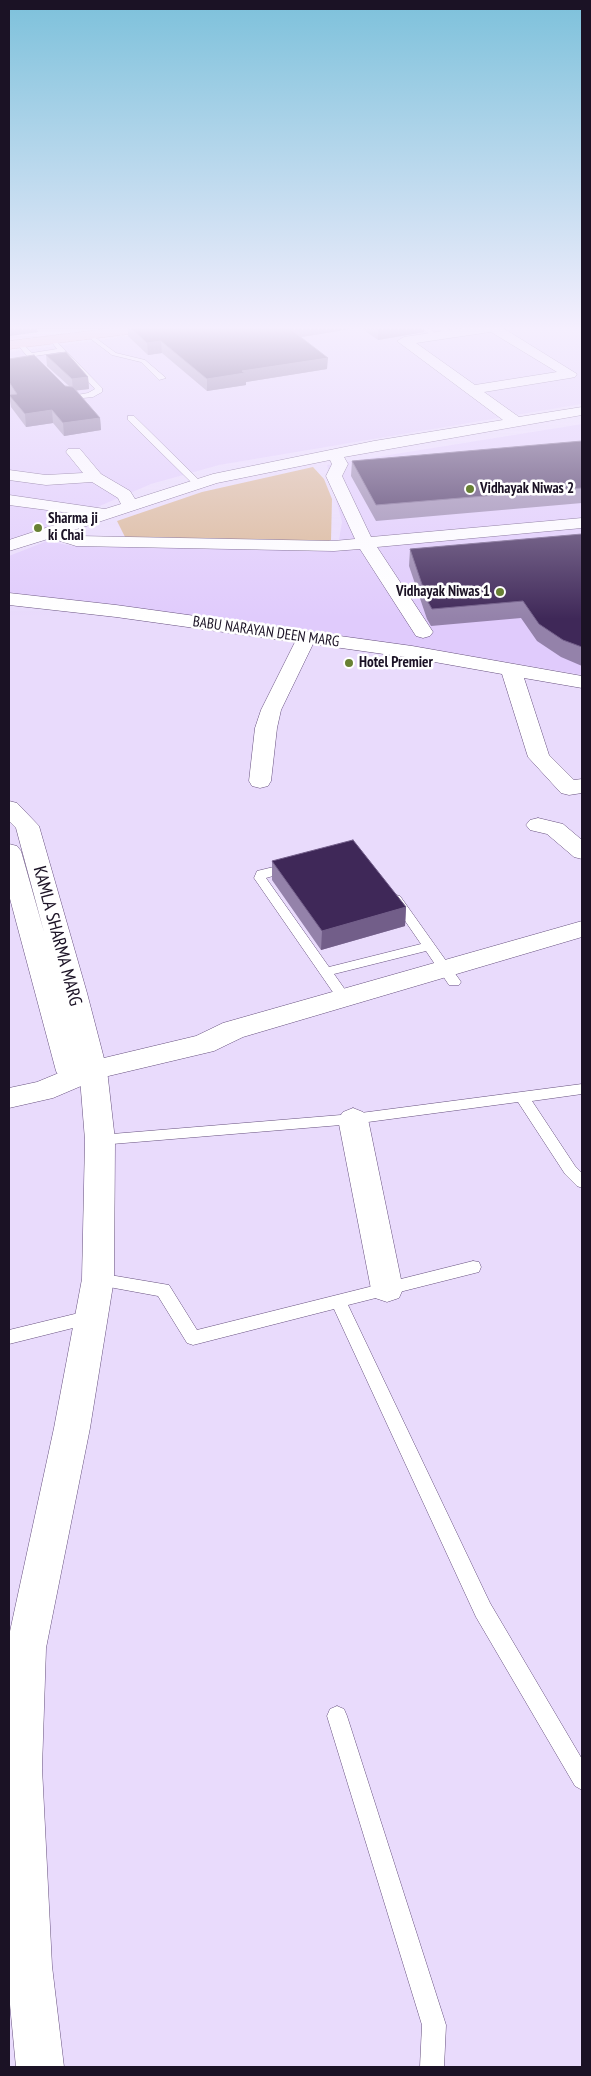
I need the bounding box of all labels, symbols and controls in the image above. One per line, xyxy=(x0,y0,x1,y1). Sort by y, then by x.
place label: Vidhayak Niwas 2 xyxy=(480,480,574,498)
marker: Vidhayak Niwas 2 xyxy=(464,483,476,495)
place label: Sharma ji ki Chai xyxy=(48,510,98,545)
marker: Sharma ji ki Chai xyxy=(32,522,44,534)
place label: Vidhayak Niwas 1 xyxy=(396,583,490,601)
marker: Vidhayak Niwas 1 xyxy=(494,586,506,598)
street label: BABU NARAYAN DEEN MARG xyxy=(192,613,340,651)
place label: Hotel Premier xyxy=(359,654,433,672)
marker: Hotel Premier xyxy=(343,657,355,669)
street label: KAMLA SHARMA MARG xyxy=(28,864,86,1008)

